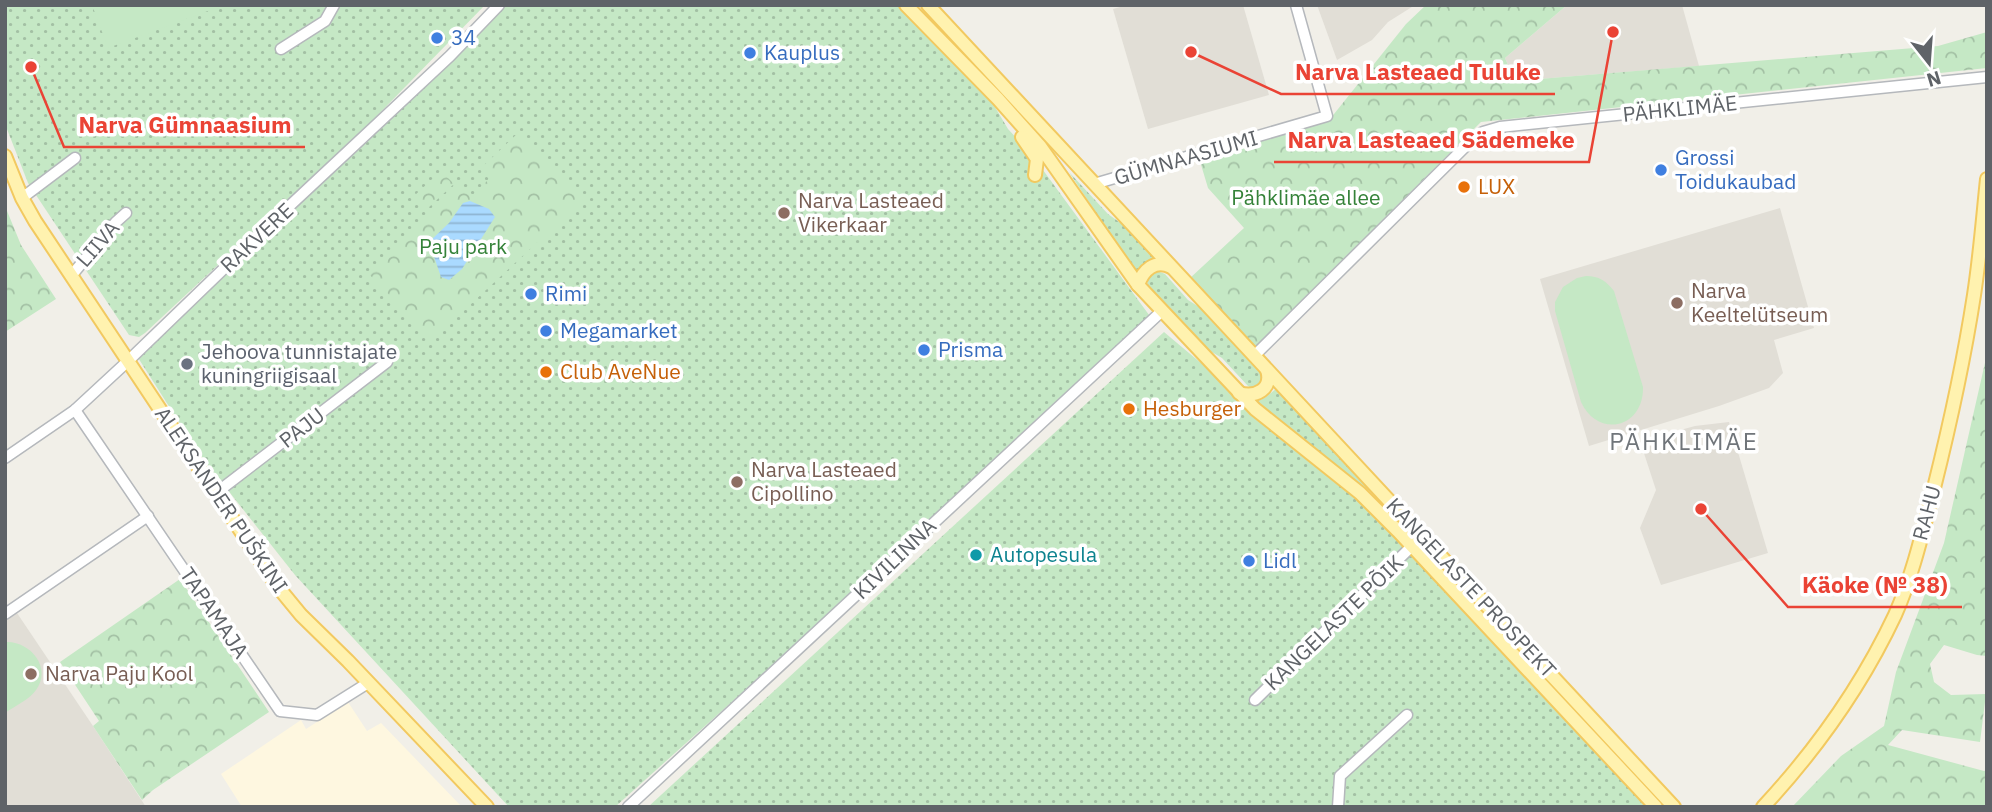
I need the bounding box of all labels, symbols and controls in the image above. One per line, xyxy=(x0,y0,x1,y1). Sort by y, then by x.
place label: 34 xyxy=(451,23,476,51)
north arrow xyxy=(1894,28,1964,98)
marker: 34 xyxy=(429,30,445,46)
place label: Kauplus xyxy=(764,38,840,66)
marker: Kauplus xyxy=(742,45,758,61)
callout: Narva Lasteaed Tuluke xyxy=(1281,50,1555,94)
text: Narva Lasteaed Tuluke xyxy=(1295,56,1541,86)
text: N xyxy=(1924,66,1944,93)
street label: PÄHKLIMÄE xyxy=(1621,88,1739,128)
callout: Narva Gümnaasium xyxy=(64,103,305,147)
text: Narva Gümnaasium xyxy=(78,109,292,139)
callout: Narva Lasteaed Sädemeke xyxy=(1274,118,1589,162)
street label: GÜMNAASIUMI xyxy=(1111,123,1261,191)
text: Narva Lasteaed Sädemeke xyxy=(1287,124,1575,154)
place label: Grossi Toidukaubad xyxy=(1675,143,1796,195)
marker: Grossi Toidukaubad xyxy=(1653,162,1669,178)
place label: LUX xyxy=(1478,172,1515,200)
marker: LUX xyxy=(1456,179,1472,195)
park label: Pähklimäe allee xyxy=(1231,183,1381,211)
place label: Narva Lasteaed Vikerkaar xyxy=(798,186,944,238)
street label: RAKVERE xyxy=(214,196,299,278)
marker: Narva Lasteaed Vikerkaar xyxy=(776,205,792,221)
street label: LIIVA xyxy=(69,214,125,272)
park label: Paju park xyxy=(419,232,507,260)
place label: Narva Keeltelütseum xyxy=(1691,276,1828,328)
place label: Rimi xyxy=(545,279,587,307)
marker: Rimi xyxy=(523,286,539,302)
marker: Narva Keeltelütseum xyxy=(1669,295,1685,311)
place label: Megamarket xyxy=(560,316,678,344)
marker: Megamarket xyxy=(538,323,554,339)
place label: Prisma xyxy=(938,335,1003,363)
place label: Jehoova tunnistajate kuningriigisaal xyxy=(201,337,397,389)
marker: Prisma xyxy=(916,342,932,358)
marker: Jehoova tunnistajate kuningriigisaal xyxy=(179,356,195,372)
place label: Club AveNue xyxy=(560,357,681,385)
marker: Club AveNue xyxy=(538,364,554,380)
place label: Hesburger xyxy=(1143,394,1241,422)
street label: ALEKSANDER PUŠKINI xyxy=(149,401,295,598)
street label: PAJU xyxy=(273,401,330,454)
marker: Hesburger xyxy=(1121,401,1137,417)
district label: PÄHKLIMÄE xyxy=(1609,425,1759,457)
place label: Narva Lasteaed Cipollino xyxy=(751,455,897,507)
marker: Narva Lasteaed Cipollino xyxy=(729,474,745,490)
street label: RAHU xyxy=(1905,482,1947,543)
street label: KANGELASTE PROSPEKT xyxy=(1381,491,1563,683)
street label: KIVILINNA xyxy=(847,512,942,605)
place label: Autopesula xyxy=(990,540,1097,568)
place label: Lidl xyxy=(1263,546,1297,574)
marker: Autopesula xyxy=(968,547,984,563)
street label: KANGELASTE PÕIK xyxy=(1258,549,1409,696)
marker: Lidl xyxy=(1241,553,1257,569)
street label: TAPAMAJA xyxy=(174,561,256,663)
callout: Käoke (№ 38) xyxy=(1788,563,1962,607)
text: Käoke (№ 38) xyxy=(1802,569,1948,599)
place label: Narva Paju Kool xyxy=(45,659,193,687)
marker: Narva Paju Kool xyxy=(23,666,39,682)

